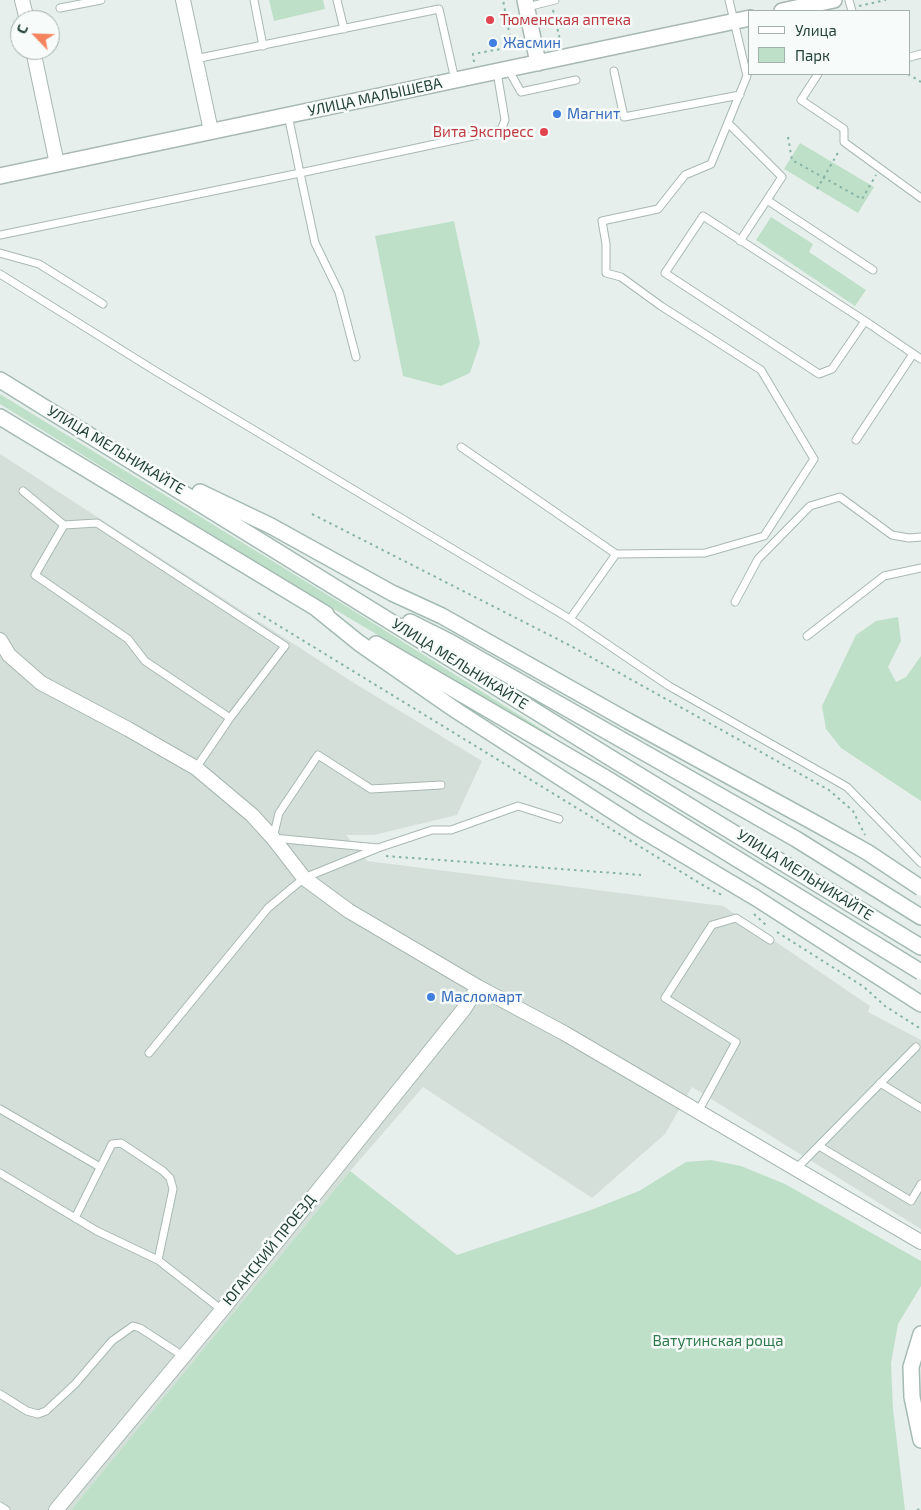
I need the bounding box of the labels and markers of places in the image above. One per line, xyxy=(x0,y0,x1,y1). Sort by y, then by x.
place label: Тюменская аптека xyxy=(500,11,631,29)
marker: Тюменская аптека xyxy=(484,14,496,26)
place label: Жасмин xyxy=(503,34,561,52)
marker: Жасмин xyxy=(487,37,499,49)
place label: Магнит xyxy=(567,105,620,123)
marker: Магнит xyxy=(551,108,563,120)
place label: Вита Экспресс xyxy=(433,123,534,141)
marker: Вита Экспресс xyxy=(538,126,550,138)
place label: Масломарт xyxy=(441,988,522,1006)
marker: Масломарт xyxy=(425,991,437,1003)

